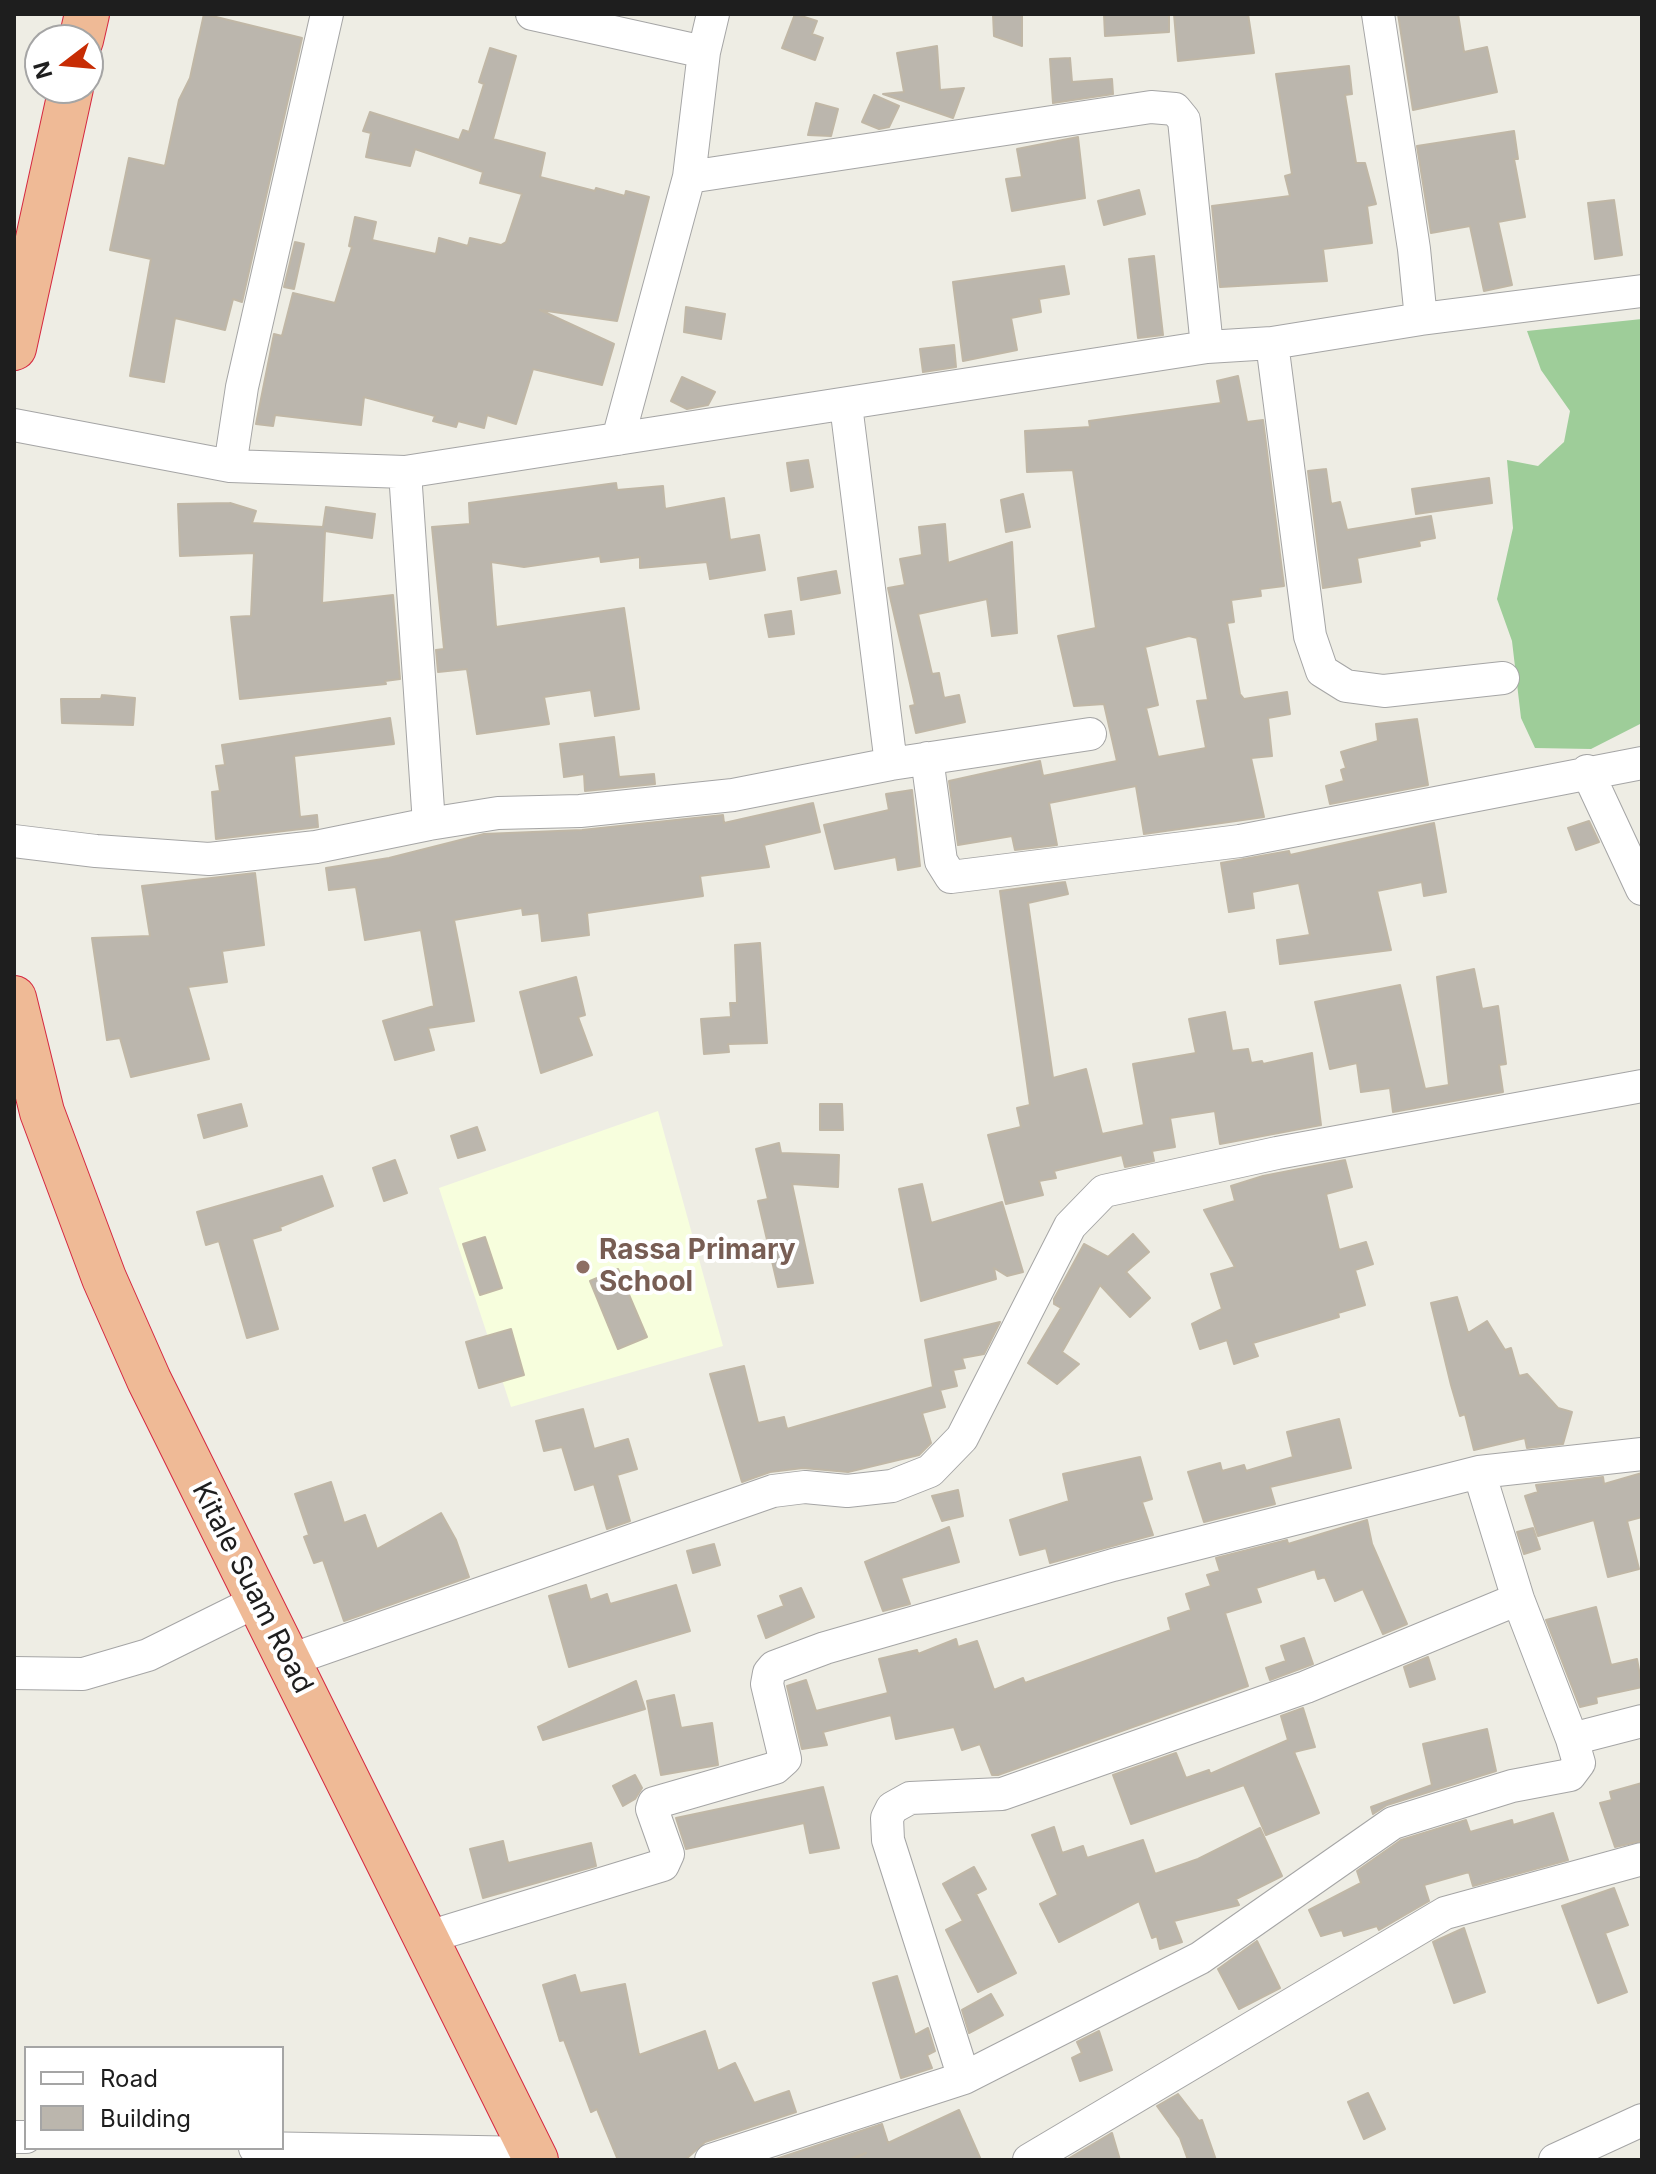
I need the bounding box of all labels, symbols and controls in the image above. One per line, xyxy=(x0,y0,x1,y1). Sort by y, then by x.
north arrow xyxy=(24,24,104,104)
text: N xyxy=(28,58,58,82)
place label: Rassa Primary School xyxy=(599,1234,796,1300)
marker: Rassa Primary School xyxy=(574,1258,592,1276)
street label: Kitale Suam Road xyxy=(184,1477,320,1699)
legend xyxy=(24,2046,284,2150)
text: Road xyxy=(100,2064,158,2093)
text: Building xyxy=(100,2104,191,2133)

